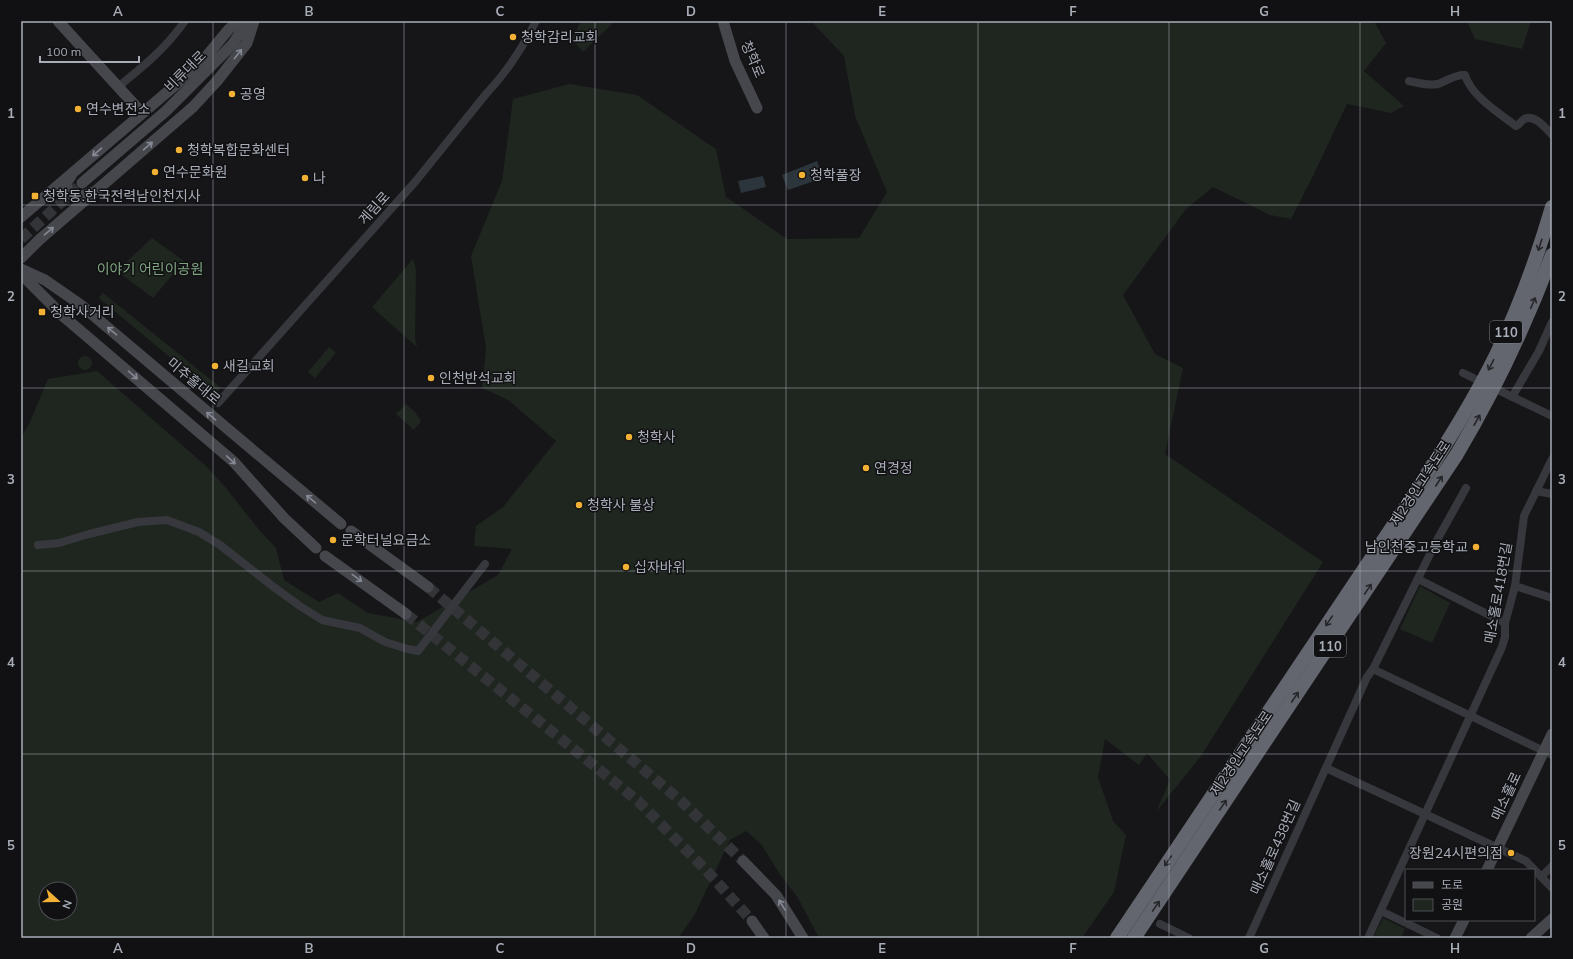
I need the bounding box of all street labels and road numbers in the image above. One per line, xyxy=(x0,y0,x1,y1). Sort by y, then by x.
street label: 청학로 xyxy=(737,38,769,80)
street label: 비류대로 xyxy=(160,46,210,96)
street label: 계림로 xyxy=(354,188,394,228)
road number: 110 xyxy=(1490,321,1522,343)
street label: 미추홀대로 xyxy=(164,353,225,409)
street label: 제2경인고속도로 xyxy=(1386,437,1454,529)
street label: 매소홀로418번길 xyxy=(1480,541,1516,645)
road number: 110 xyxy=(1314,635,1346,657)
street label: 제2경인고속도로 xyxy=(1206,707,1276,799)
street label: 매소홀로 xyxy=(1487,769,1525,823)
street label: 매소홀로438번길 xyxy=(1246,797,1304,897)

